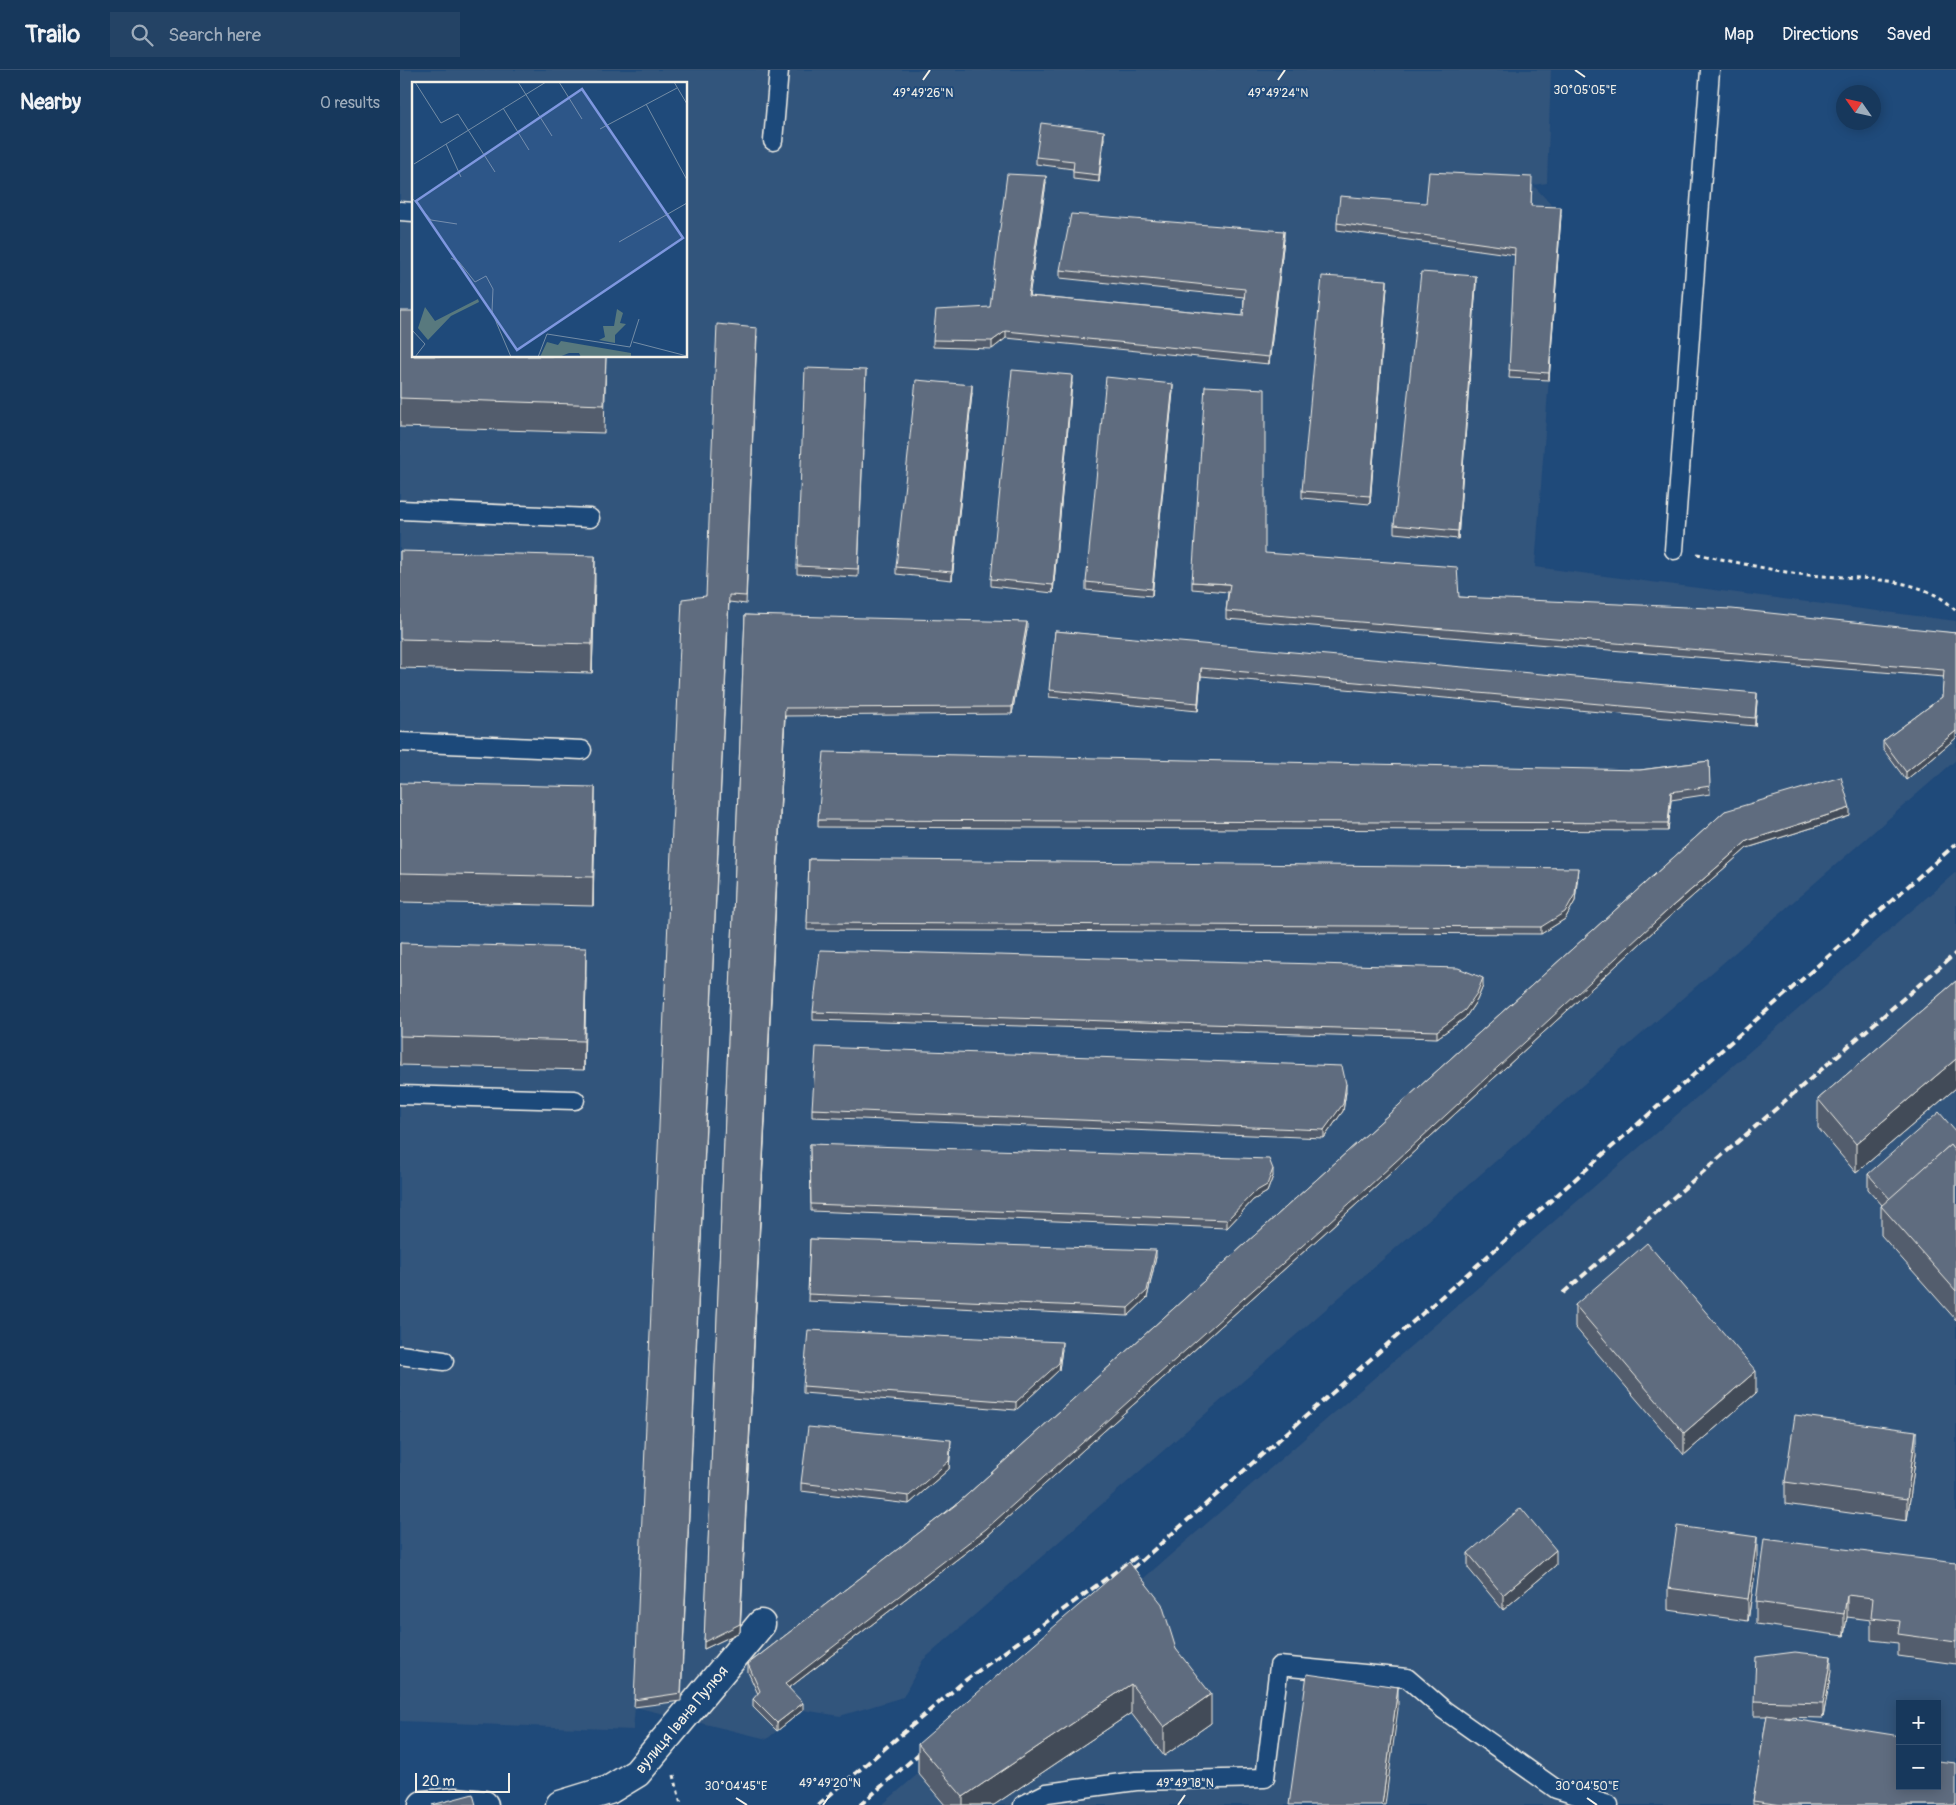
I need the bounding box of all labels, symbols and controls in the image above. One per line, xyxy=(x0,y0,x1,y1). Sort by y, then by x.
search box xyxy=(110,12,460,57)
text: Trailo xyxy=(25,20,80,49)
icon: search xyxy=(128,21,156,49)
text: Search here xyxy=(168,23,261,47)
text: Map xyxy=(1724,23,1754,46)
text: Directions xyxy=(1782,23,1858,46)
text: Saved xyxy=(1886,23,1931,46)
inset map xyxy=(412,82,688,358)
text: 30°05'05"E xyxy=(1553,83,1617,98)
north arrow xyxy=(1836,85,1881,130)
text: 49°49'26"N xyxy=(893,86,953,101)
text: 49°49'24"N xyxy=(1248,86,1308,101)
text: Nearby xyxy=(20,89,81,116)
text: 0 results xyxy=(320,93,380,113)
street label: вулиця Івана Пулюя xyxy=(631,1662,733,1778)
map controls xyxy=(1896,1700,1941,1790)
button: + xyxy=(1896,1700,1941,1745)
button: − xyxy=(1896,1745,1941,1790)
scale bar xyxy=(415,1770,510,1793)
text: 20 m xyxy=(422,1773,455,1790)
text: 49°49'20"N xyxy=(799,1776,861,1791)
text: 49°49'18"N xyxy=(1156,1776,1214,1791)
text: 30°04'45"E xyxy=(705,1779,767,1794)
text: 30°04'50"E xyxy=(1555,1779,1619,1794)

